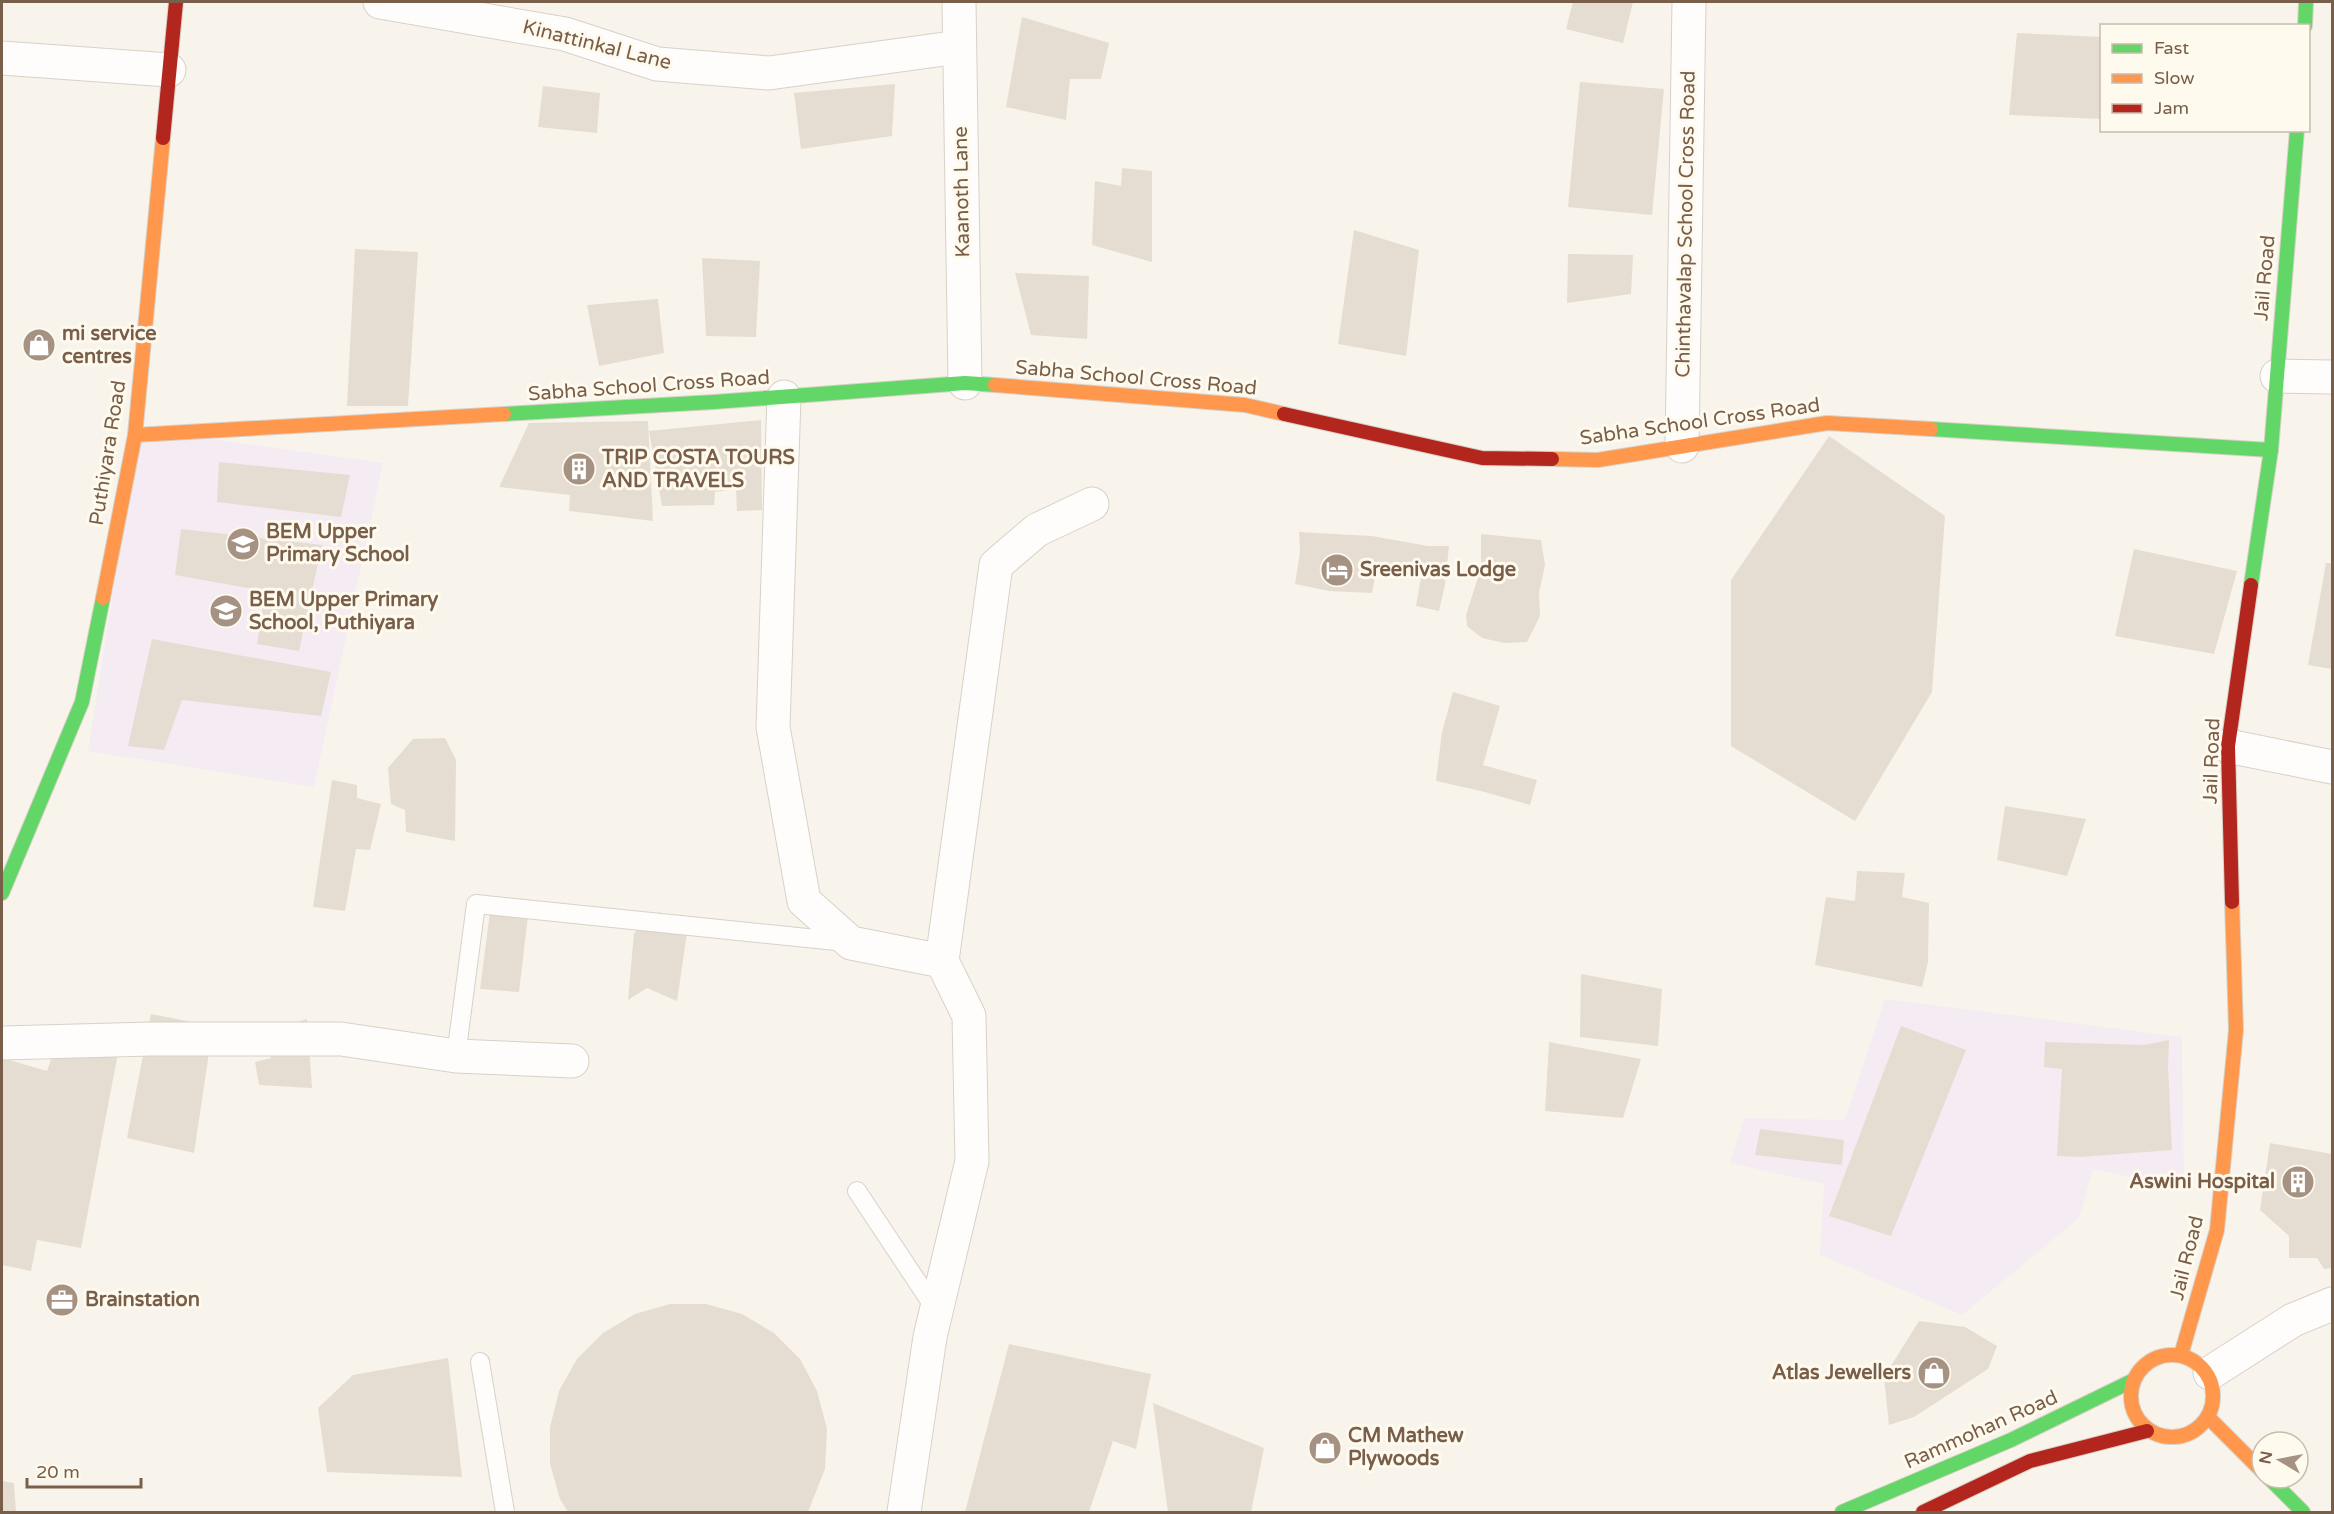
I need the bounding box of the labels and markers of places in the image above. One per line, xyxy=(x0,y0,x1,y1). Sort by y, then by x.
place label: mi service centres xyxy=(62,322,157,369)
shop icon: mi service centres xyxy=(21,327,57,363)
place label: TRIP COSTA TOURS AND TRAVELS xyxy=(601,446,795,493)
building icon: TRIP COSTA TOURS AND TRAVELS xyxy=(561,451,597,487)
place label: BEM Upper Primary School xyxy=(266,520,410,567)
school or university icon: BEM Upper Primary School xyxy=(225,526,261,562)
hotel icon: Sreenivas Lodge xyxy=(1319,552,1355,588)
place label: Sreenivas Lodge xyxy=(1360,558,1516,582)
place label: BEM Upper Primary School, Puthiyara xyxy=(249,588,439,635)
school or university icon: BEM Upper Primary School, Puthiyara xyxy=(208,593,244,629)
building icon: Aswini Hospital xyxy=(2280,1164,2316,1200)
place label: Aswini Hospital xyxy=(2129,1170,2275,1194)
office icon: Brainstation xyxy=(44,1282,80,1318)
place label: Brainstation xyxy=(85,1288,200,1312)
shop icon: Atlas Jewellers xyxy=(1916,1355,1952,1391)
place label: Atlas Jewellers xyxy=(1772,1361,1911,1385)
place label: CM Mathew Plywoods xyxy=(1348,1424,1464,1471)
shop icon: CM Mathew Plywoods xyxy=(1307,1430,1343,1466)

